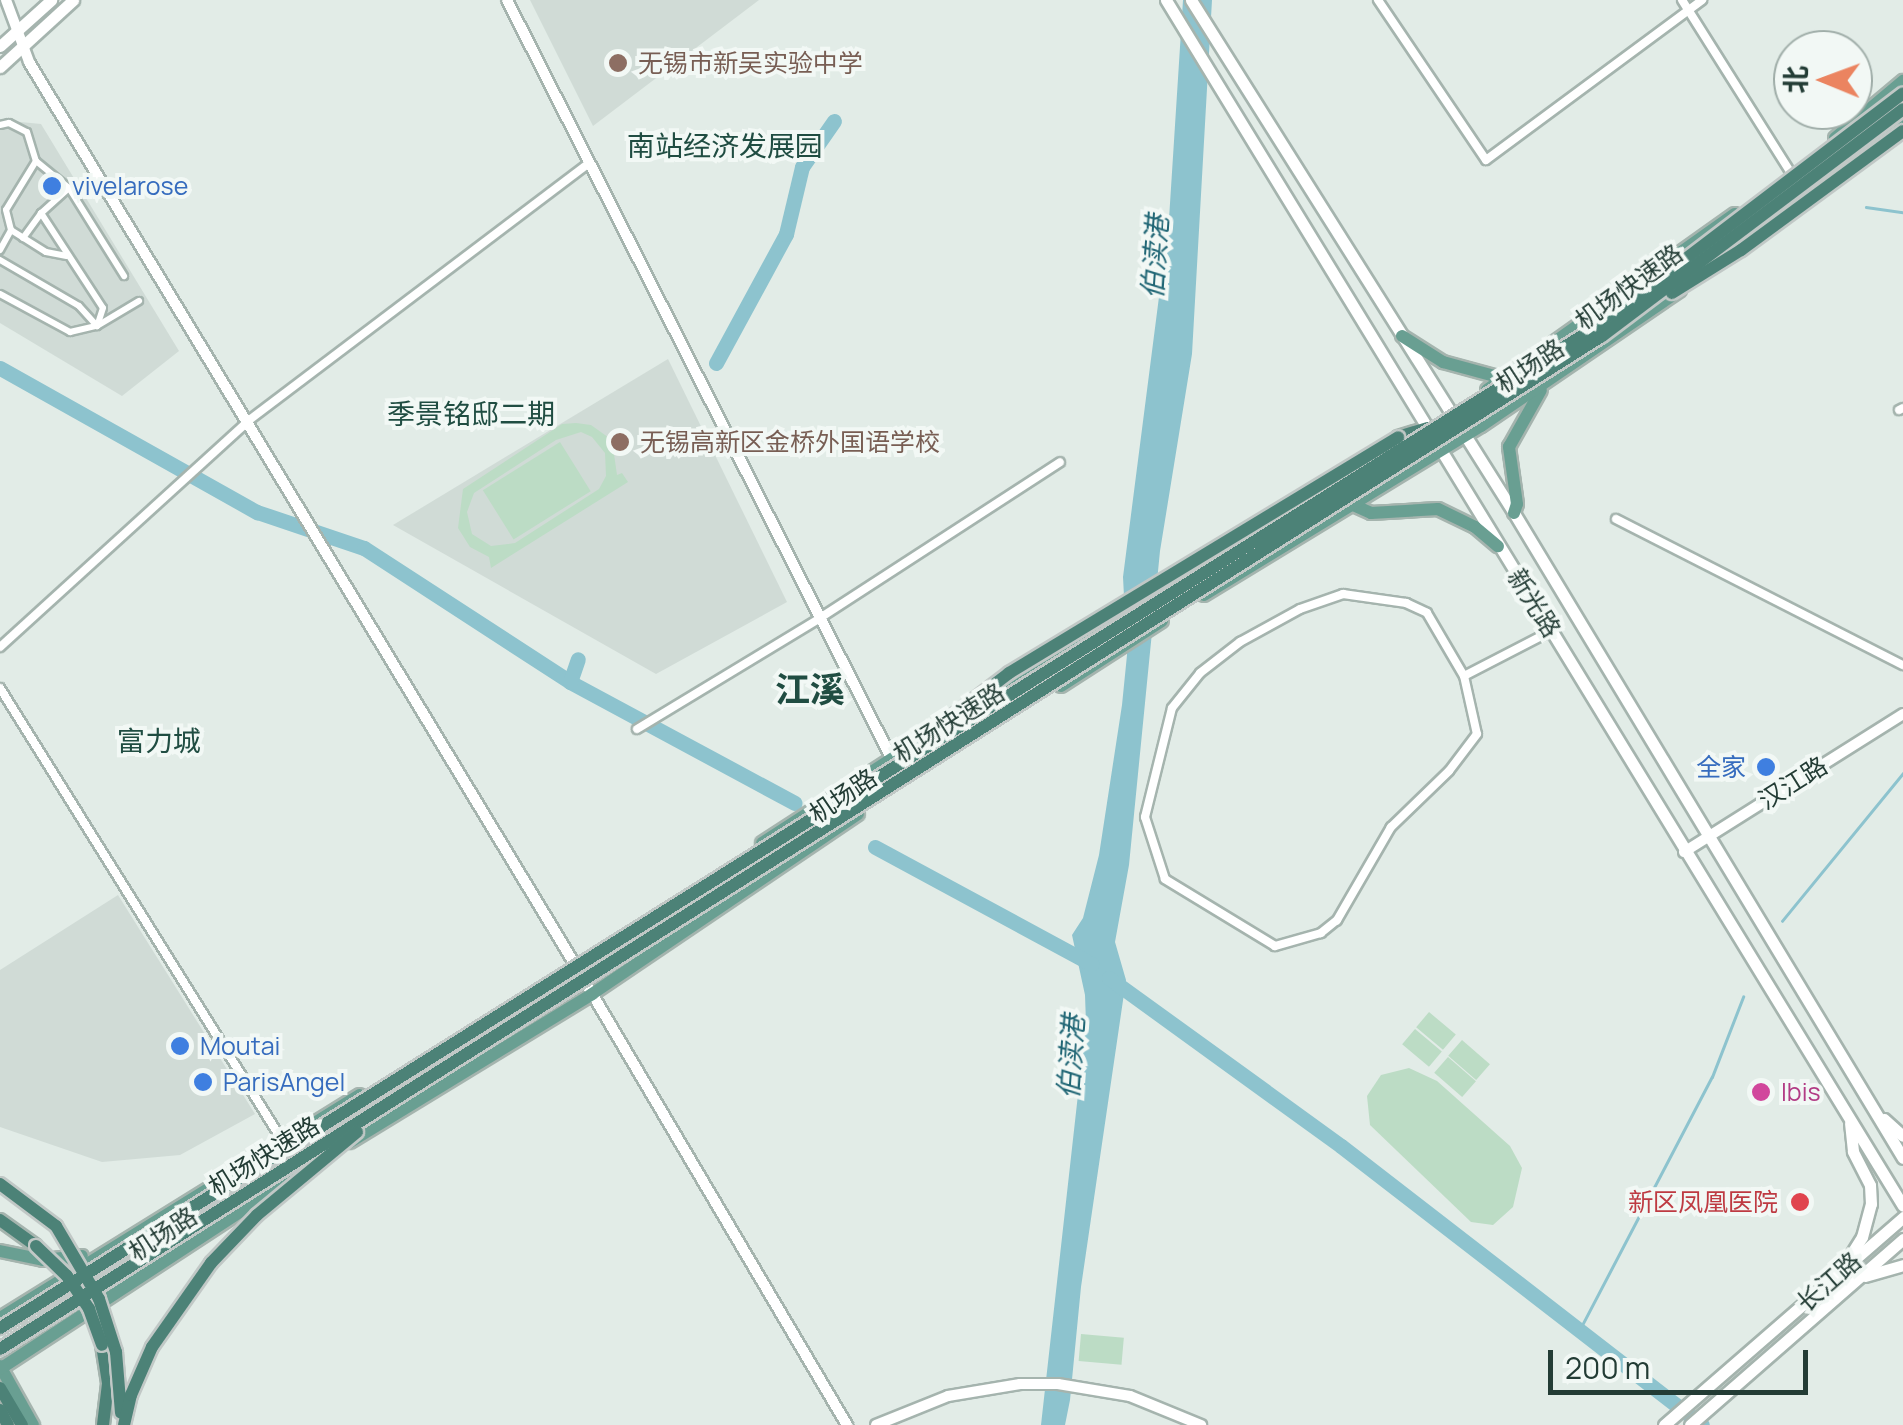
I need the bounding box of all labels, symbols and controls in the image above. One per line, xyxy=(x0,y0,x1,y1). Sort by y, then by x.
north arrow xyxy=(1773,30,1873,130)
place label: 无锡市新吴实验中学 xyxy=(638,48,863,78)
marker: 无锡市新吴实验中学 xyxy=(607,52,629,74)
text: 北 xyxy=(1776,65,1814,94)
district label: 南站经济发展园 xyxy=(627,128,823,162)
place label: vivelarose xyxy=(72,171,188,201)
marker: vivelarose xyxy=(41,175,63,197)
water label: 伯渎港 xyxy=(1134,214,1174,300)
street label: 机场快速路 xyxy=(1570,238,1688,336)
street label: 机场路 xyxy=(1490,333,1570,399)
district label: 季景铭邸二期 xyxy=(387,396,555,430)
place label: 无锡高新区金桥外国语学校 xyxy=(640,427,940,457)
marker: 无锡高新区金桥外国语学校 xyxy=(609,431,631,453)
street label: 新光路 xyxy=(1501,563,1567,643)
district label: 江溪 xyxy=(775,668,845,710)
street label: 机场快速路 xyxy=(888,677,1010,769)
district label: 富力城 xyxy=(117,723,201,757)
street label: 汉江路 xyxy=(1753,750,1833,816)
place label: 全家 xyxy=(1696,752,1746,782)
marker: 全家 xyxy=(1755,756,1777,778)
street label: 机场路 xyxy=(804,763,882,829)
water label: 伯渎港 xyxy=(1050,1014,1090,1100)
place label: Moutai xyxy=(200,1031,280,1061)
marker: Moutai xyxy=(169,1035,191,1057)
place label: ParisAngel xyxy=(223,1067,345,1097)
marker: ParisAngel xyxy=(192,1071,214,1093)
place label: Ibis xyxy=(1781,1077,1821,1107)
marker: Ibis xyxy=(1750,1081,1772,1103)
street label: 机场快速路 xyxy=(203,1110,325,1202)
place label: 新区凤凰医院 xyxy=(1628,1187,1778,1217)
marker: 新区凤凰医院 xyxy=(1787,1189,1813,1215)
street label: 机场路 xyxy=(123,1201,203,1267)
street label: 长江路 xyxy=(1791,1246,1867,1318)
scale bar xyxy=(1553,1330,1813,1392)
text: 200 m xyxy=(1565,1347,1650,1388)

